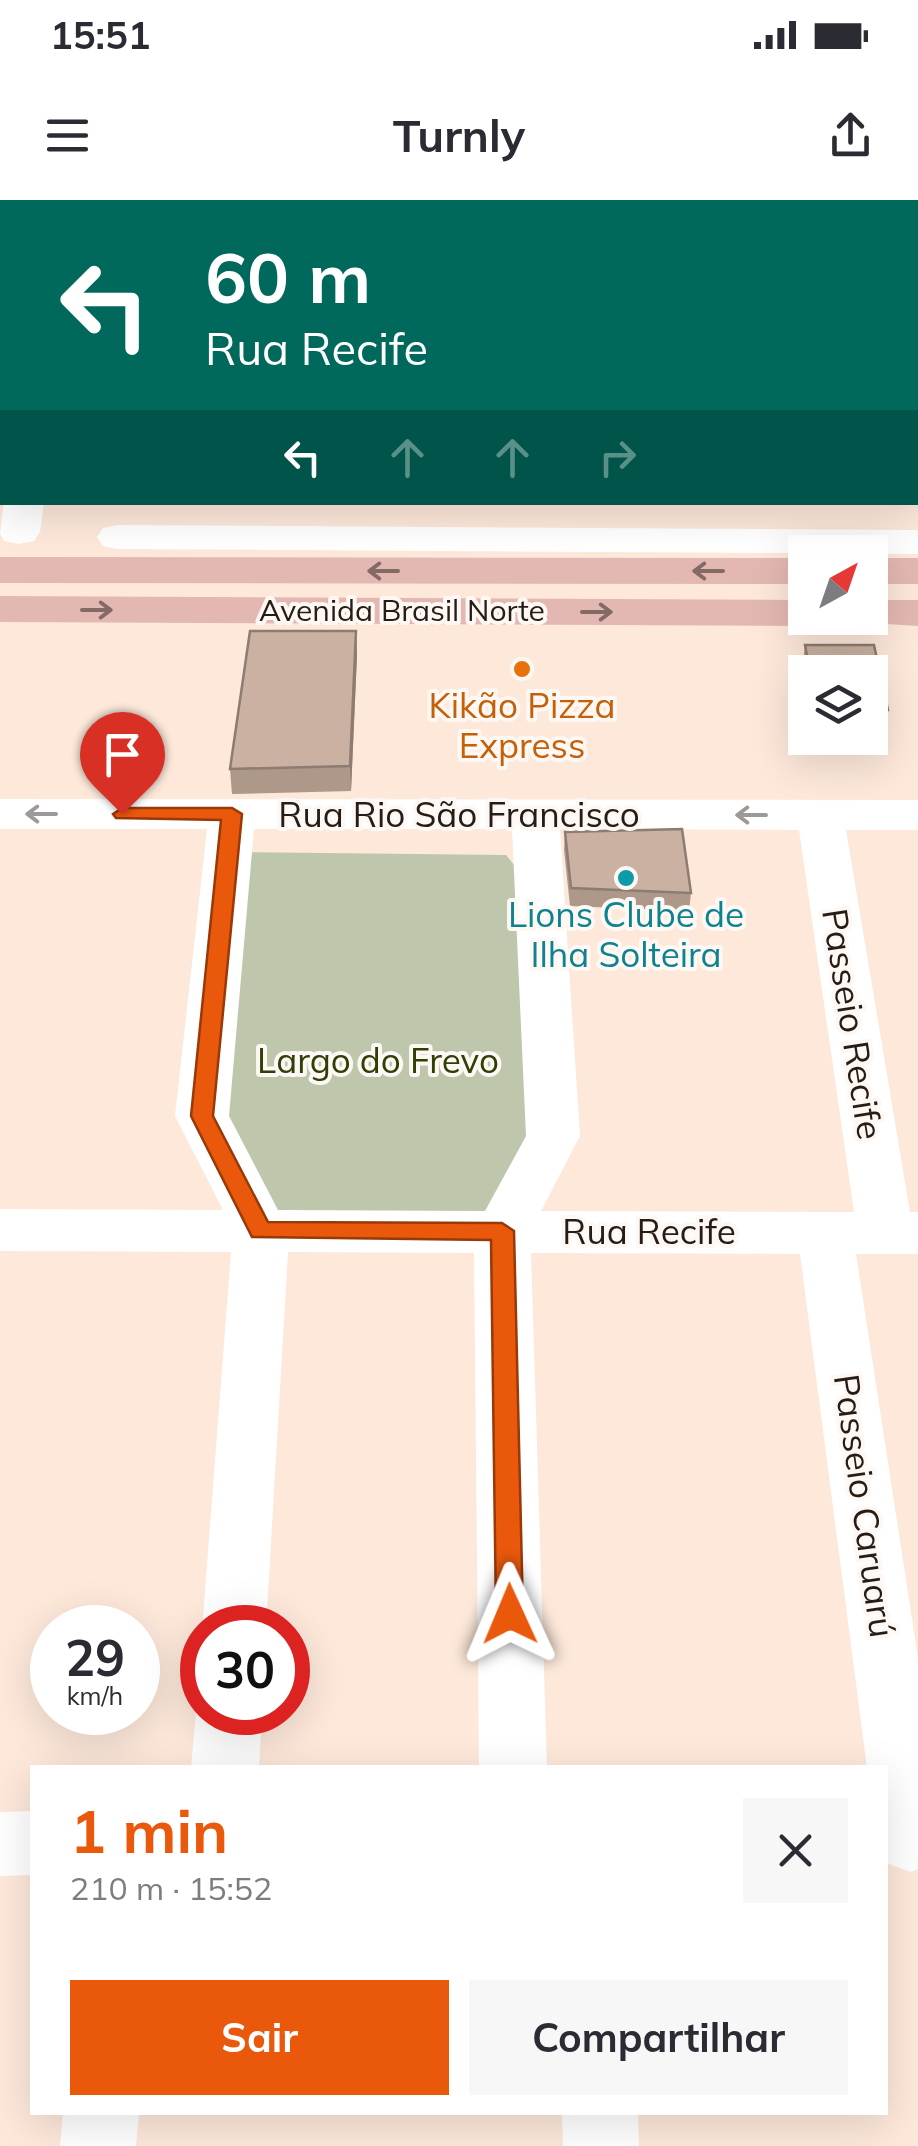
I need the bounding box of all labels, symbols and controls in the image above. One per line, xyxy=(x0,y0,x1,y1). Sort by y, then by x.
text: 15:51 xyxy=(50,11,151,59)
text: Turnly xyxy=(393,107,525,163)
icon: menu xyxy=(40,108,95,163)
icon: share xyxy=(823,108,878,163)
text: 60 m xyxy=(205,233,371,321)
icon: left xyxy=(40,240,170,370)
text: Rua Recife xyxy=(205,320,428,376)
icon: left xyxy=(275,430,330,485)
icon: ahead xyxy=(380,430,435,485)
icon: ahead xyxy=(485,430,540,485)
icon: right xyxy=(590,430,645,485)
north arrow xyxy=(788,535,888,635)
map controls xyxy=(788,535,888,755)
one-way arrow xyxy=(367,562,400,580)
one-way arrow xyxy=(692,562,724,580)
street label: Avenida Brasil Norte xyxy=(259,591,545,629)
one-way arrow xyxy=(80,600,113,620)
one-way arrow xyxy=(580,602,613,622)
button: layers xyxy=(788,655,888,755)
marker: Kikão Pizza Express xyxy=(511,658,533,680)
place label: Kikão Pizza Express xyxy=(429,683,615,767)
pin xyxy=(80,712,165,815)
icon: arrive xyxy=(95,727,150,782)
street label: Rua Rio São Francisco xyxy=(278,792,640,836)
one-way arrow xyxy=(25,804,58,824)
one-way arrow xyxy=(735,806,768,824)
marker: Lions Clube de Ilha Solteira xyxy=(615,867,637,889)
place label: Lions Clube de Ilha Solteira xyxy=(508,892,744,976)
street label: Passeio Recife xyxy=(813,905,893,1142)
park label: Largo do Frevo xyxy=(257,1038,499,1082)
street label: Rua Recife xyxy=(562,1209,736,1253)
street label: Passeio Caruarú xyxy=(825,1371,905,1640)
position arrow xyxy=(458,1562,562,1666)
speed limit sign: 30 xyxy=(180,1605,310,1735)
text: 29 xyxy=(65,1626,125,1689)
text: km/h xyxy=(67,1680,123,1711)
text: 1 min xyxy=(70,1793,228,1868)
button: close xyxy=(743,1798,848,1903)
text: 210 m · 15:52 xyxy=(70,1868,272,1908)
button: Sair xyxy=(70,1980,449,2095)
button: Compartilhar xyxy=(469,1980,848,2095)

